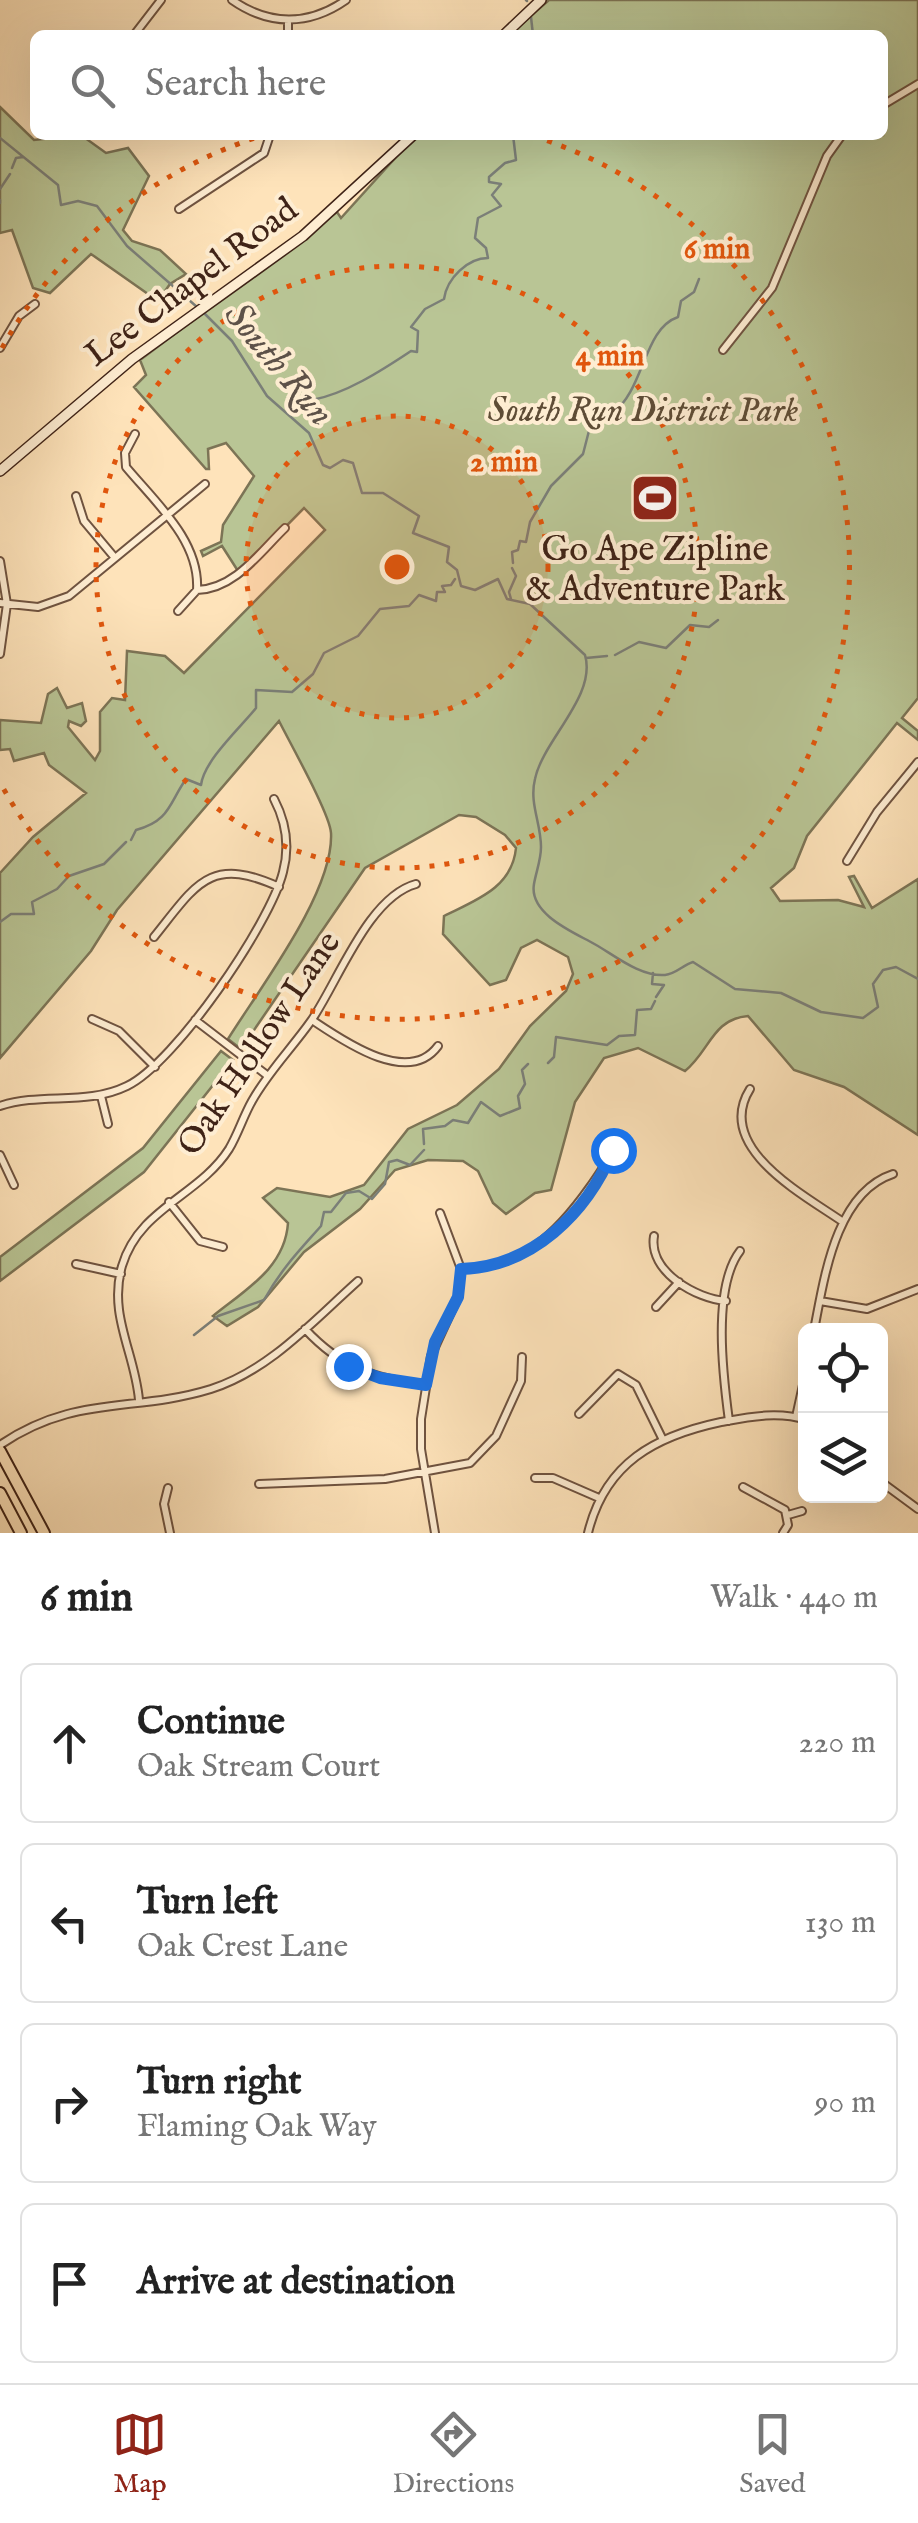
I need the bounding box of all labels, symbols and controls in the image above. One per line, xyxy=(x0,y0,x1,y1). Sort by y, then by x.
search box xyxy=(30,30,888,140)
icon: search xyxy=(65,58,120,113)
text: Search here xyxy=(145,61,326,109)
street label: Lee Chapel Road xyxy=(77,188,308,378)
text: 6 min xyxy=(684,231,750,269)
water label: South Run xyxy=(212,293,344,437)
text: 4 min xyxy=(576,338,644,376)
park label: South Run District Park xyxy=(488,389,798,434)
text: 2 min xyxy=(470,444,538,482)
sports icon: Go Ape Zipline & Adventure Park xyxy=(629,472,681,524)
place label: Go Ape Zipline & Adventure Park xyxy=(525,528,785,613)
centre of rings xyxy=(379,549,415,585)
street label: Oak Hollow Lane xyxy=(168,923,352,1165)
route start xyxy=(591,1128,637,1174)
map controls xyxy=(798,1323,888,1503)
button: locate xyxy=(798,1323,888,1413)
route end xyxy=(326,1344,372,1390)
button: layers xyxy=(798,1413,888,1503)
text: 6 min xyxy=(40,1572,133,1625)
text: Walk · 440 m xyxy=(710,1578,878,1619)
text: Continue xyxy=(137,1699,285,1747)
icon: ahead xyxy=(42,1716,97,1771)
text: 220 m xyxy=(799,1723,876,1764)
text: Oak Stream Court xyxy=(137,1747,380,1788)
text: Turn left xyxy=(137,1879,278,1927)
icon: left xyxy=(42,1896,97,1951)
text: 130 m xyxy=(805,1903,876,1944)
text: Oak Crest Lane xyxy=(137,1927,348,1968)
text: Turn right xyxy=(137,2059,301,2107)
icon: right xyxy=(42,2076,97,2131)
text: 90 m xyxy=(815,2083,876,2124)
text: Flaming Oak Way xyxy=(137,2107,377,2148)
icon: arrive xyxy=(42,2256,97,2311)
text: Arrive at destination xyxy=(137,2259,455,2307)
tab: Map xyxy=(112,2407,167,2502)
tab: Directions xyxy=(392,2407,514,2502)
tab: Saved xyxy=(739,2407,806,2502)

